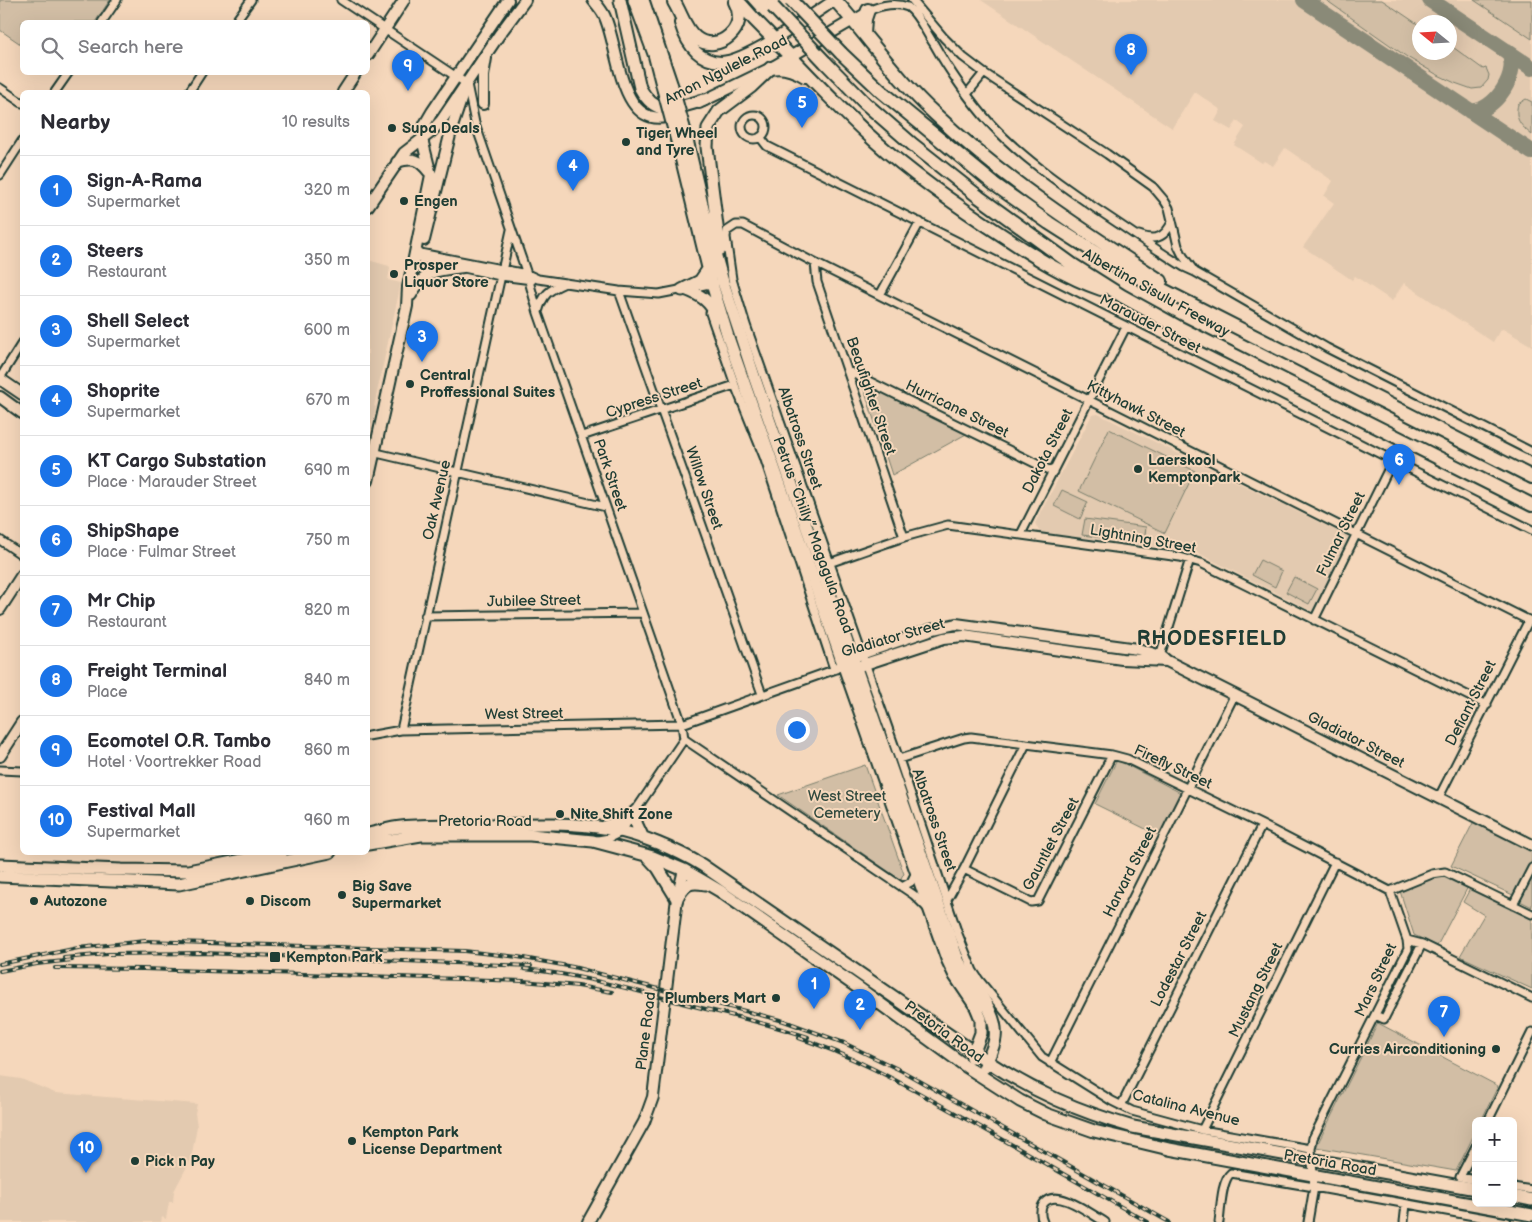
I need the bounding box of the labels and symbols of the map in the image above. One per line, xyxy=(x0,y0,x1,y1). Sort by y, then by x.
north arrow xyxy=(1412,15,1457,60)
street label: Amon Ngulele Road xyxy=(661,31,791,109)
pin: 8 xyxy=(1115,34,1147,75)
pin: 9 xyxy=(392,50,424,91)
pin: 5 xyxy=(786,87,818,128)
place label: Supa Deals xyxy=(402,119,480,138)
marker: Supa Deals xyxy=(386,122,398,134)
place label: Tiger Wheel and Tyre xyxy=(636,124,717,160)
marker: Tiger Wheel and Tyre xyxy=(620,136,632,148)
pin: 4 xyxy=(557,150,589,191)
place label: Engen xyxy=(414,192,458,211)
marker: Engen xyxy=(398,195,410,207)
street label: Albertina Sisulu Freeway xyxy=(1079,245,1233,342)
place label: Prosper Liquor Store xyxy=(404,256,489,292)
marker: Prosper Liquor Store xyxy=(388,268,400,280)
street label: Marauder Street xyxy=(1096,290,1204,358)
pin: 3 xyxy=(406,321,438,362)
street label: Beaufighter Street xyxy=(842,334,900,458)
place label: Central Proffessional Suites xyxy=(420,366,555,402)
street label: Cypress Street xyxy=(604,373,705,422)
street label: Hurricane Street xyxy=(902,376,1012,442)
street label: Kittyhawk Street xyxy=(1083,376,1189,442)
marker: Central Proffessional Suites xyxy=(404,378,416,390)
street label: Albatross Street xyxy=(774,384,827,492)
street label: Dakota Street xyxy=(1019,405,1078,496)
street label: Petrus “Chilly” Magagula Road xyxy=(769,434,857,636)
street label: Park Street xyxy=(589,436,631,514)
street label: Willow Street xyxy=(681,444,727,532)
pin: 6 xyxy=(1383,444,1415,485)
place label: Laerskool Kemptonpark xyxy=(1148,451,1241,487)
street label: Oak Avenue xyxy=(419,458,455,542)
marker: Laerskool Kemptonpark xyxy=(1132,463,1144,475)
street label: Fulmar Street xyxy=(1312,488,1370,579)
street label: Lightning Street xyxy=(1088,520,1198,558)
street label: Jubilee Street xyxy=(487,591,582,611)
street label: Gladiator Street xyxy=(839,614,947,662)
district label: RHODESFIELD xyxy=(1137,627,1287,651)
street label: Defiant Street xyxy=(1441,657,1501,749)
street label: West Street xyxy=(484,704,564,724)
street label: Gladiator Street xyxy=(1304,707,1408,773)
your location xyxy=(784,717,810,743)
street label: Firefly Street xyxy=(1131,741,1216,794)
street label: Albatross Street xyxy=(908,766,961,874)
park label: West Street Cemetery xyxy=(808,787,887,823)
street label: Gauntlet Street xyxy=(1018,794,1084,894)
place label: Nite Shift Zone xyxy=(570,805,673,824)
marker: Nite Shift Zone xyxy=(554,808,566,820)
street label: Pretoria Road xyxy=(438,812,532,831)
street label: Harvard Street xyxy=(1099,823,1161,920)
place label: Big Save Supermarket xyxy=(352,877,441,913)
marker: Big Save Supermarket xyxy=(336,889,348,901)
place label: Autozone xyxy=(43,892,107,911)
place label: Discom xyxy=(260,892,311,911)
marker: Autozone xyxy=(28,895,40,907)
marker: Discom xyxy=(244,895,256,907)
street label: Lodestar Street xyxy=(1147,908,1211,1010)
street label: Mustang Street xyxy=(1225,939,1287,1041)
street label: Mars Street xyxy=(1351,940,1402,1020)
place label: Kempton Park xyxy=(286,948,383,967)
marker: Kempton Park xyxy=(268,950,282,964)
pin: 1 xyxy=(798,968,830,1009)
place label: Plumbers Mart xyxy=(664,989,766,1008)
pin: 2 xyxy=(844,989,876,1030)
street label: Plane Road xyxy=(632,991,660,1071)
marker: Plumbers Mart xyxy=(770,992,782,1004)
pin: 7 xyxy=(1428,996,1460,1037)
street label: Pretoria Road xyxy=(900,997,988,1067)
place label: Curries Airconditioning xyxy=(1329,1040,1486,1059)
marker: Curries Airconditioning xyxy=(1490,1043,1502,1055)
street label: Catalina Avenue xyxy=(1130,1085,1242,1131)
place label: Kempton Park License Department xyxy=(362,1123,502,1159)
pin: 10 xyxy=(70,1132,102,1173)
marker: Kempton Park License Department xyxy=(346,1135,358,1147)
street label: Pretoria Road xyxy=(1282,1145,1378,1181)
place label: Pick n Pay xyxy=(145,1152,215,1171)
marker: Pick n Pay xyxy=(129,1155,141,1167)

